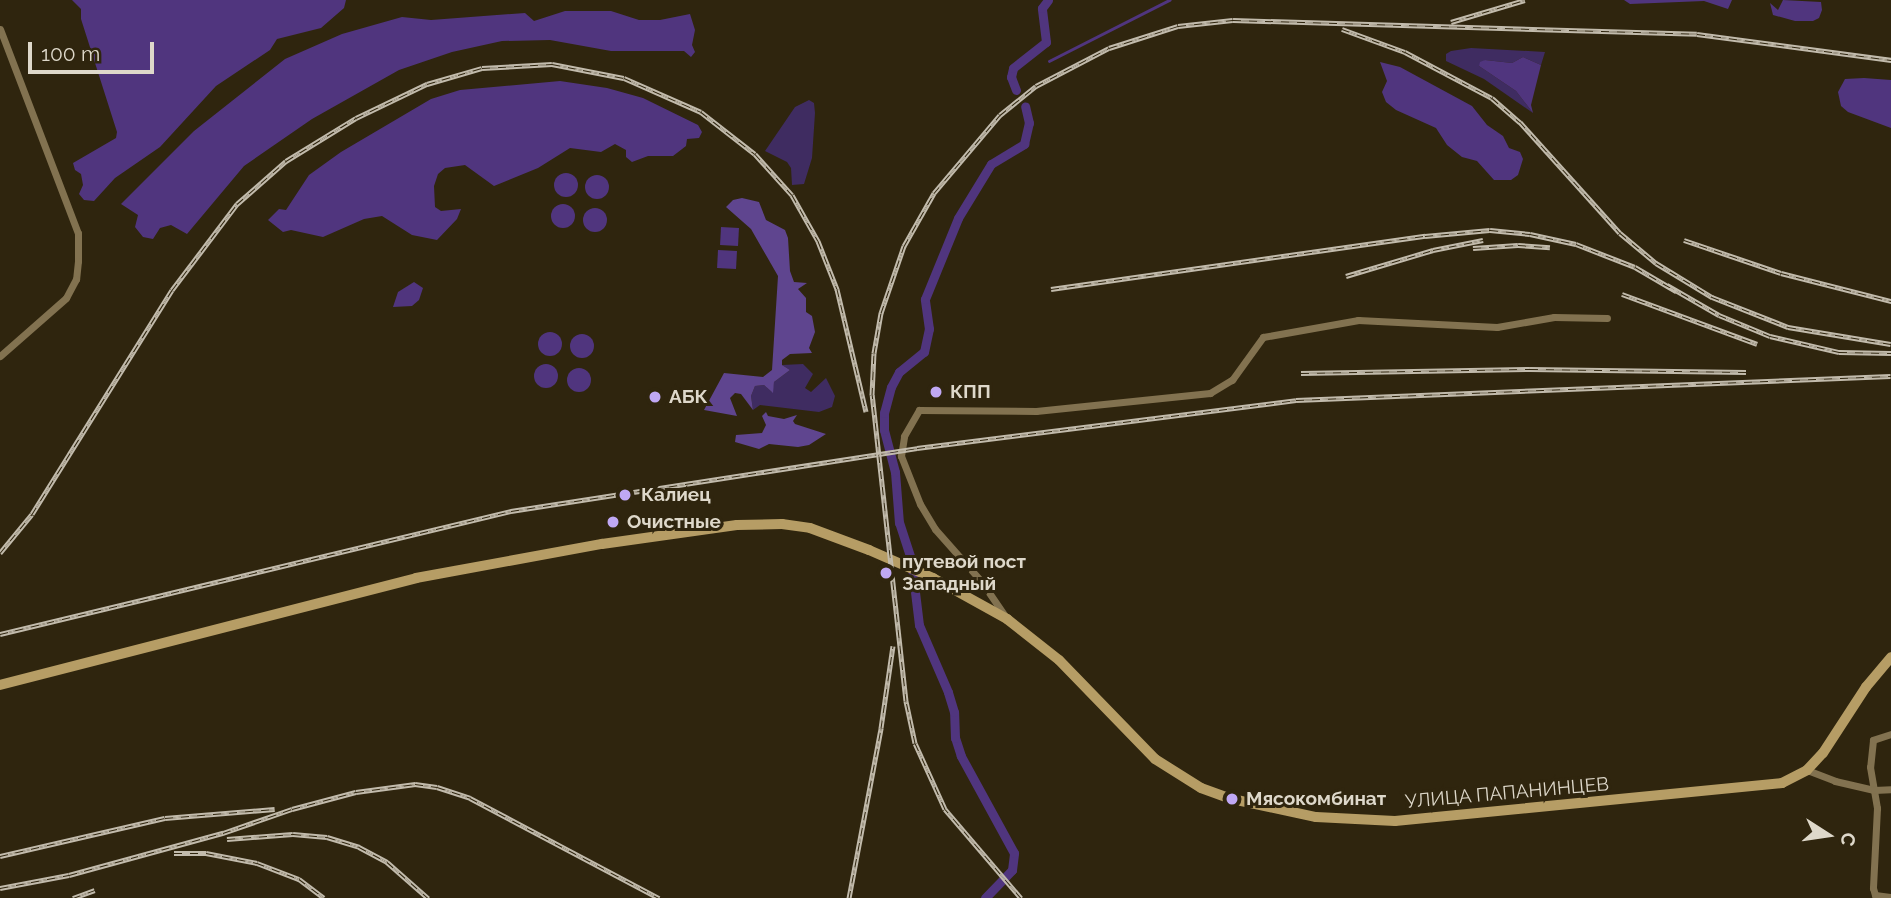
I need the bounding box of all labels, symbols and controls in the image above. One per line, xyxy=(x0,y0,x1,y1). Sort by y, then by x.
scale bar xyxy=(32,28,158,72)
text: 100 m xyxy=(41,41,100,66)
place label: КПП xyxy=(950,381,991,403)
marker: КПП xyxy=(928,384,944,400)
place label: АБК xyxy=(669,386,708,408)
marker: АБК xyxy=(647,389,663,405)
place label: Калиец xyxy=(641,484,711,506)
marker: Калиец xyxy=(615,485,635,505)
place label: Очистные xyxy=(627,511,721,533)
marker: Очистные xyxy=(605,514,621,530)
place label: путевой пост Западный xyxy=(902,551,1026,595)
marker: путевой пост Западный xyxy=(876,563,896,583)
street label: УЛИЦА ПАПАНИНЦЕВ xyxy=(1404,773,1610,813)
place label: Мясокомбинат xyxy=(1246,788,1386,810)
marker: Мясокомбинат xyxy=(1224,791,1240,807)
north arrow xyxy=(1793,800,1863,870)
text: С xyxy=(1836,831,1861,848)

